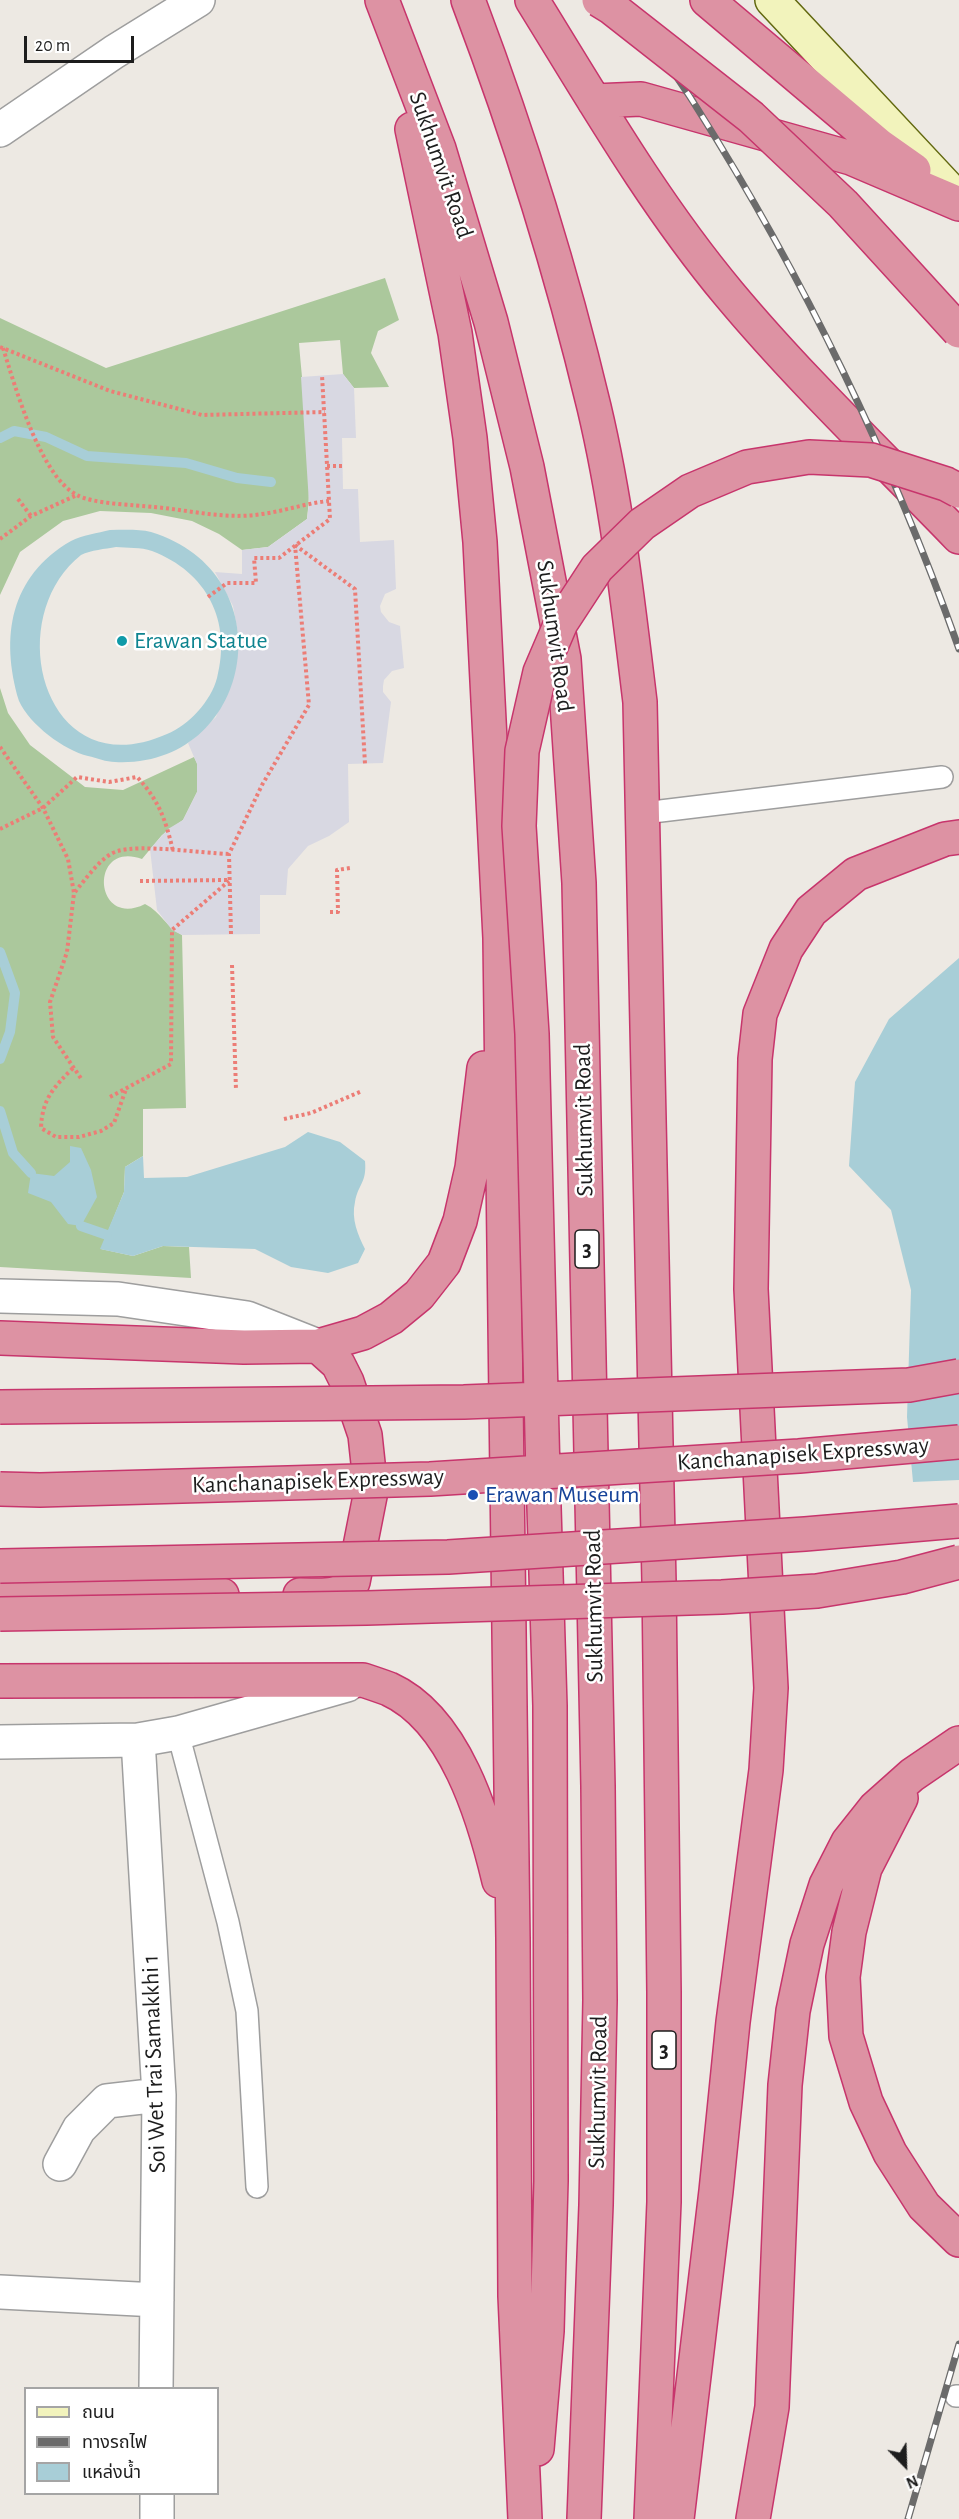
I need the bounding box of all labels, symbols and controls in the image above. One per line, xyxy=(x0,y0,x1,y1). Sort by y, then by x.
scale bar xyxy=(27,24,136,62)
text: 20 m xyxy=(35,37,70,55)
street label: Sukhumvit Road xyxy=(402,88,480,242)
street label: Sukhumvit Road xyxy=(530,558,580,714)
place label: Erawan Statue xyxy=(134,627,268,655)
marker: Erawan Statue xyxy=(115,634,129,648)
street label: Sukhumvit Road xyxy=(568,1043,600,1197)
road number: 3 xyxy=(575,1230,599,1268)
street label: Kanchanapisek Expressway xyxy=(676,1431,930,1477)
street label: Kanchanapisek Expressway xyxy=(191,1462,445,1500)
place label: Erawan Museum xyxy=(485,1481,639,1509)
marker: Erawan Museum xyxy=(466,1488,480,1502)
street label: Sukhumvit Road xyxy=(578,1529,610,1683)
street label: Soi Wet Trai Samakkhi 1 xyxy=(136,1954,172,2174)
street label: Sukhumvit Road xyxy=(582,2015,614,2169)
road number: 3 xyxy=(652,2031,676,2069)
legend xyxy=(24,2387,219,2495)
text: ถนน xyxy=(82,2404,115,2422)
text: ทางรถไฟ xyxy=(82,2434,147,2452)
north arrow xyxy=(875,2435,935,2495)
text: แหล่งน้ำ xyxy=(82,2464,141,2482)
text: N xyxy=(904,2472,920,2491)

